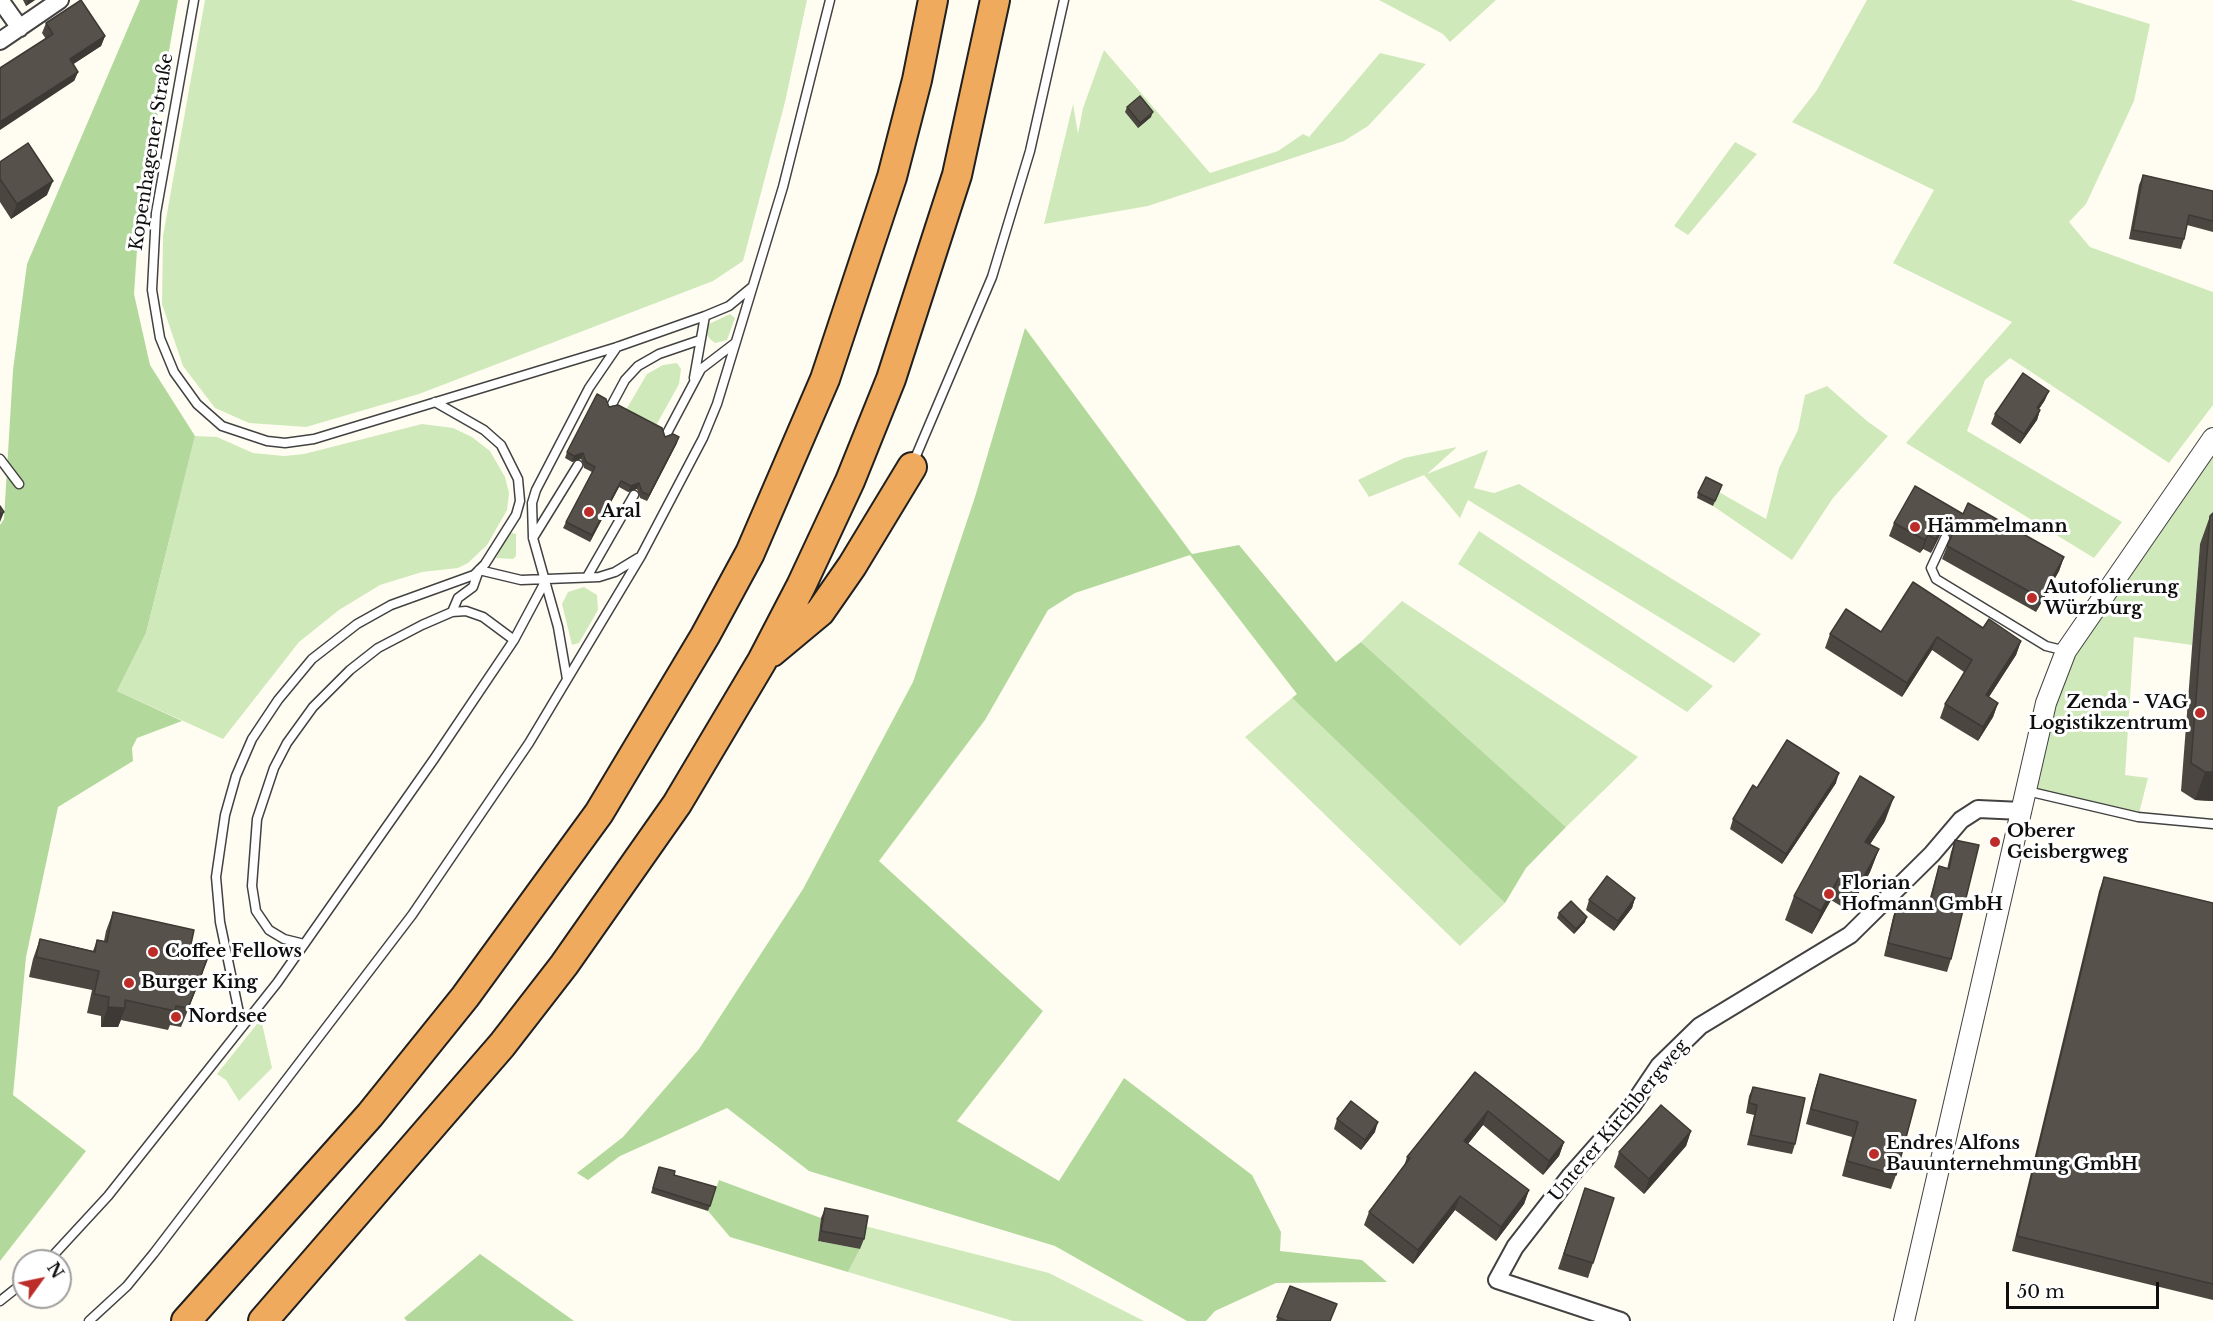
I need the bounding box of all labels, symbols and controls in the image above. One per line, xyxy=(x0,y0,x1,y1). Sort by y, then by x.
street label: Kopenhagener Straße xyxy=(126,52,178,252)
place label: Aral xyxy=(601,501,641,523)
marker: Aral xyxy=(582,505,596,519)
place label: Hämmelmann xyxy=(1927,516,2067,538)
marker: Hämmelmann xyxy=(1908,520,1922,534)
place label: Autofolierung Würzburg xyxy=(2044,577,2178,620)
marker: Autofolierung Würzburg xyxy=(2025,591,2039,605)
place label: Zenda - VAG Logistikzentrum xyxy=(2029,692,2188,734)
marker: Zenda - VAG Logistikzentrum xyxy=(2193,706,2207,720)
place label: Oberer Geisbergweg xyxy=(2007,821,2128,864)
marker: Oberer Geisbergweg xyxy=(1988,835,2002,849)
place label: Florian Hofmann GmbH xyxy=(1841,873,2003,916)
marker: Florian Hofmann GmbH xyxy=(1822,887,1836,901)
place label: Coffee Fellows xyxy=(165,941,302,963)
marker: Coffee Fellows xyxy=(146,945,160,959)
place label: Burger King xyxy=(141,972,257,994)
marker: Burger King xyxy=(122,976,136,990)
place label: Nordsee xyxy=(188,1006,267,1028)
marker: Nordsee xyxy=(169,1010,183,1024)
street label: Unterer Kirchbergweg xyxy=(1545,1036,1693,1206)
place label: Endres Alfons Bauunternehmung GmbH xyxy=(1886,1133,2138,1176)
marker: Endres Alfons Bauunternehmung GmbH xyxy=(1867,1147,1881,1161)
north arrow xyxy=(12,1249,72,1309)
text: N xyxy=(43,1259,68,1282)
scale bar xyxy=(2009,1270,2162,1308)
text: 50 m xyxy=(2017,1281,2065,1303)

